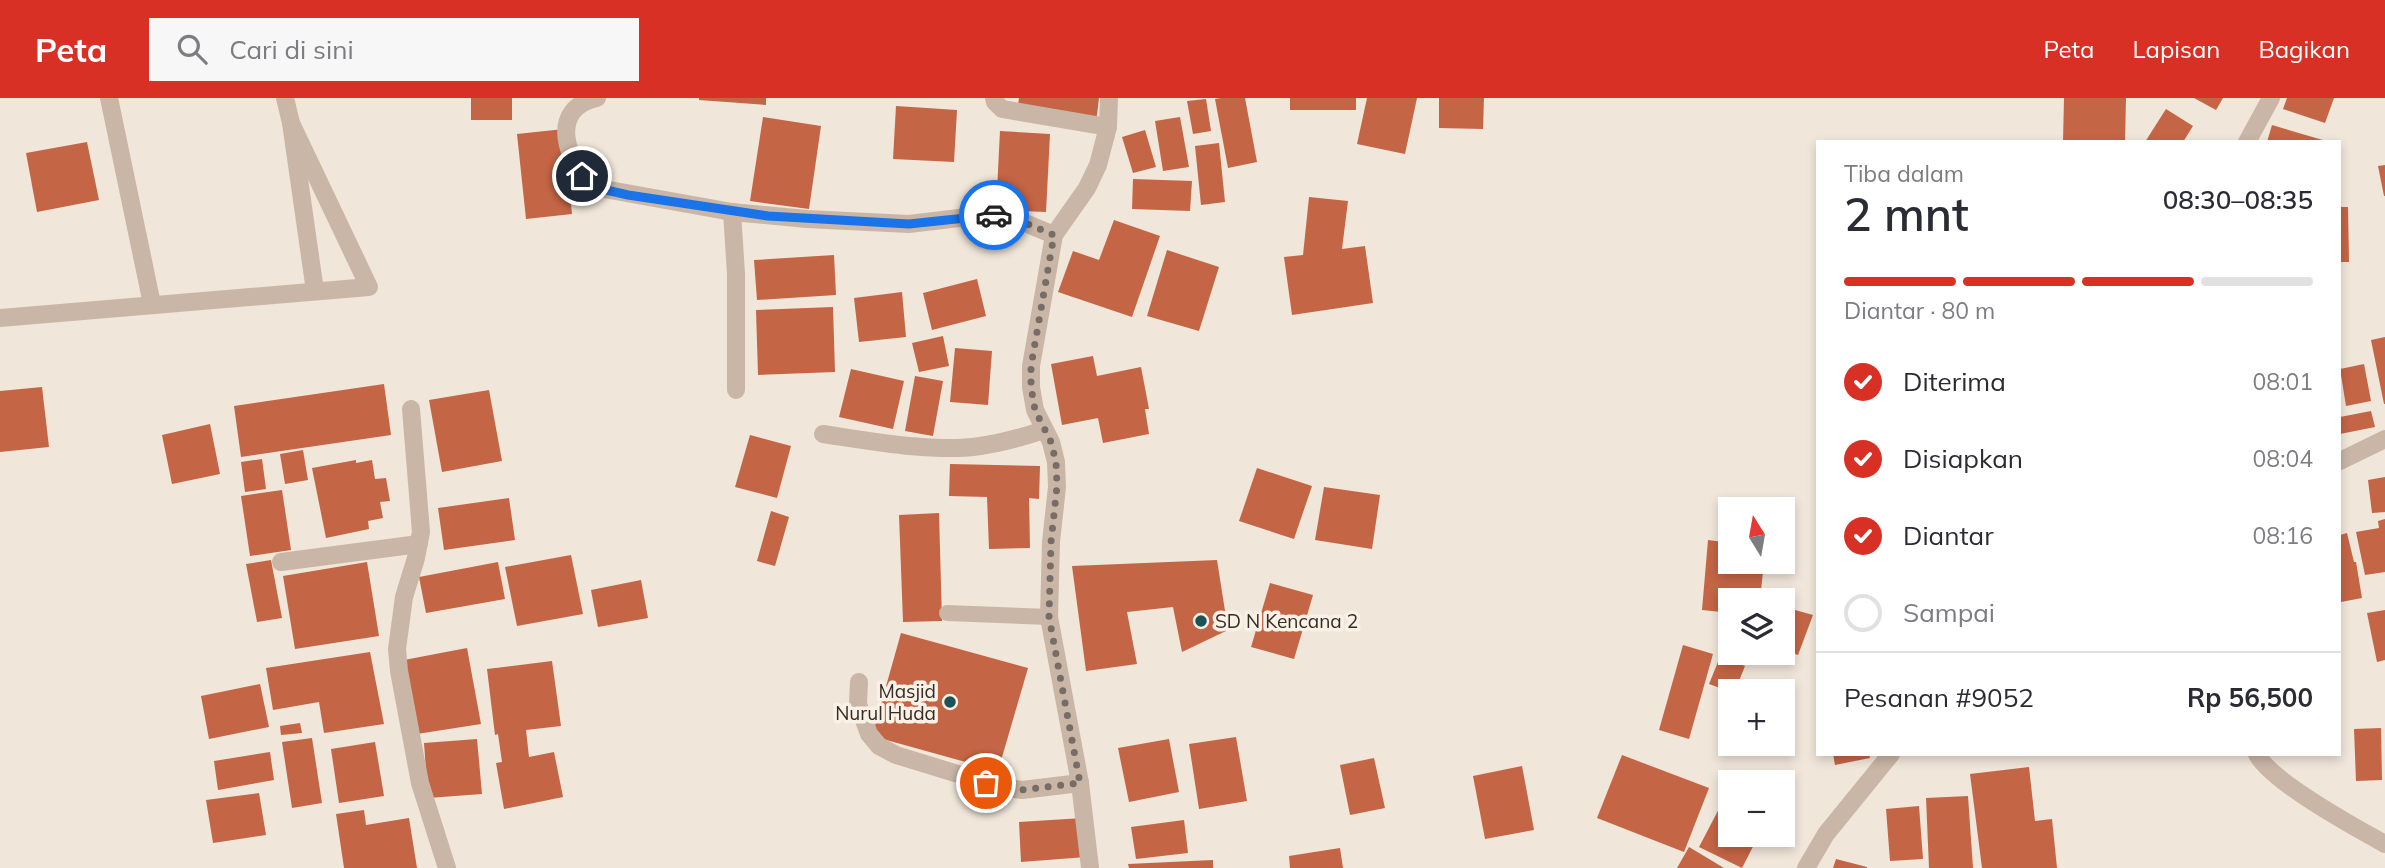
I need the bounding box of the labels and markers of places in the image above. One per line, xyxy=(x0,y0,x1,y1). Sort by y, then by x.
pin xyxy=(552,146,612,206)
place label: SD N Kencana 2 xyxy=(1215,609,1358,633)
marker: SD N Kencana 2 xyxy=(1193,613,1209,629)
place label: Masjid Nurul Huda xyxy=(835,679,936,725)
marker: Masjid Nurul Huda xyxy=(942,694,958,710)
pin xyxy=(956,753,1016,813)

